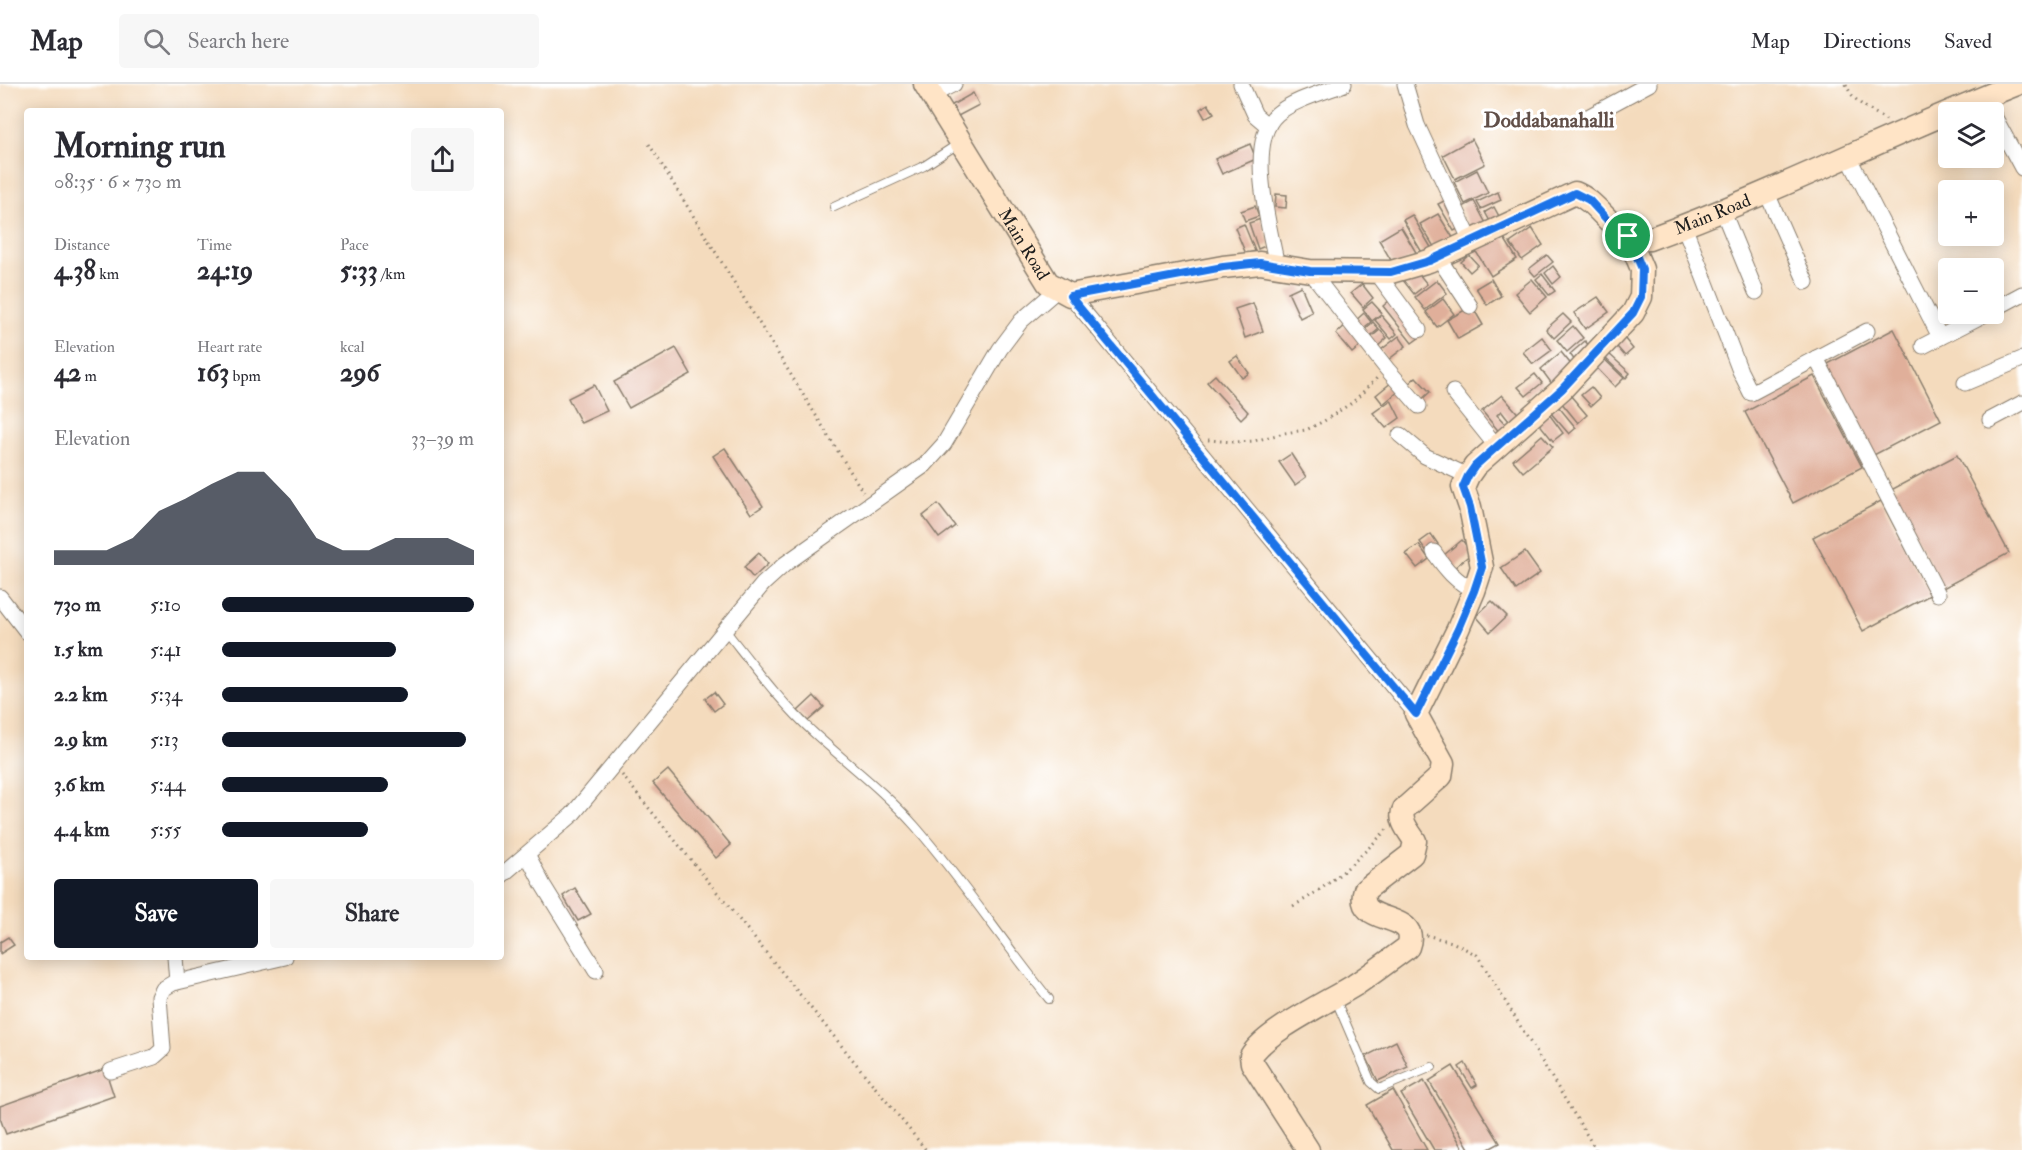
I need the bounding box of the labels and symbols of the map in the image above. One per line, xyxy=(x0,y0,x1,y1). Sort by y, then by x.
district label: Doddabanahalli xyxy=(1484,107,1615,134)
street label: Main Road xyxy=(1671,189,1754,240)
street label: Main Road xyxy=(993,204,1054,284)
pin xyxy=(1602,210,1653,261)

